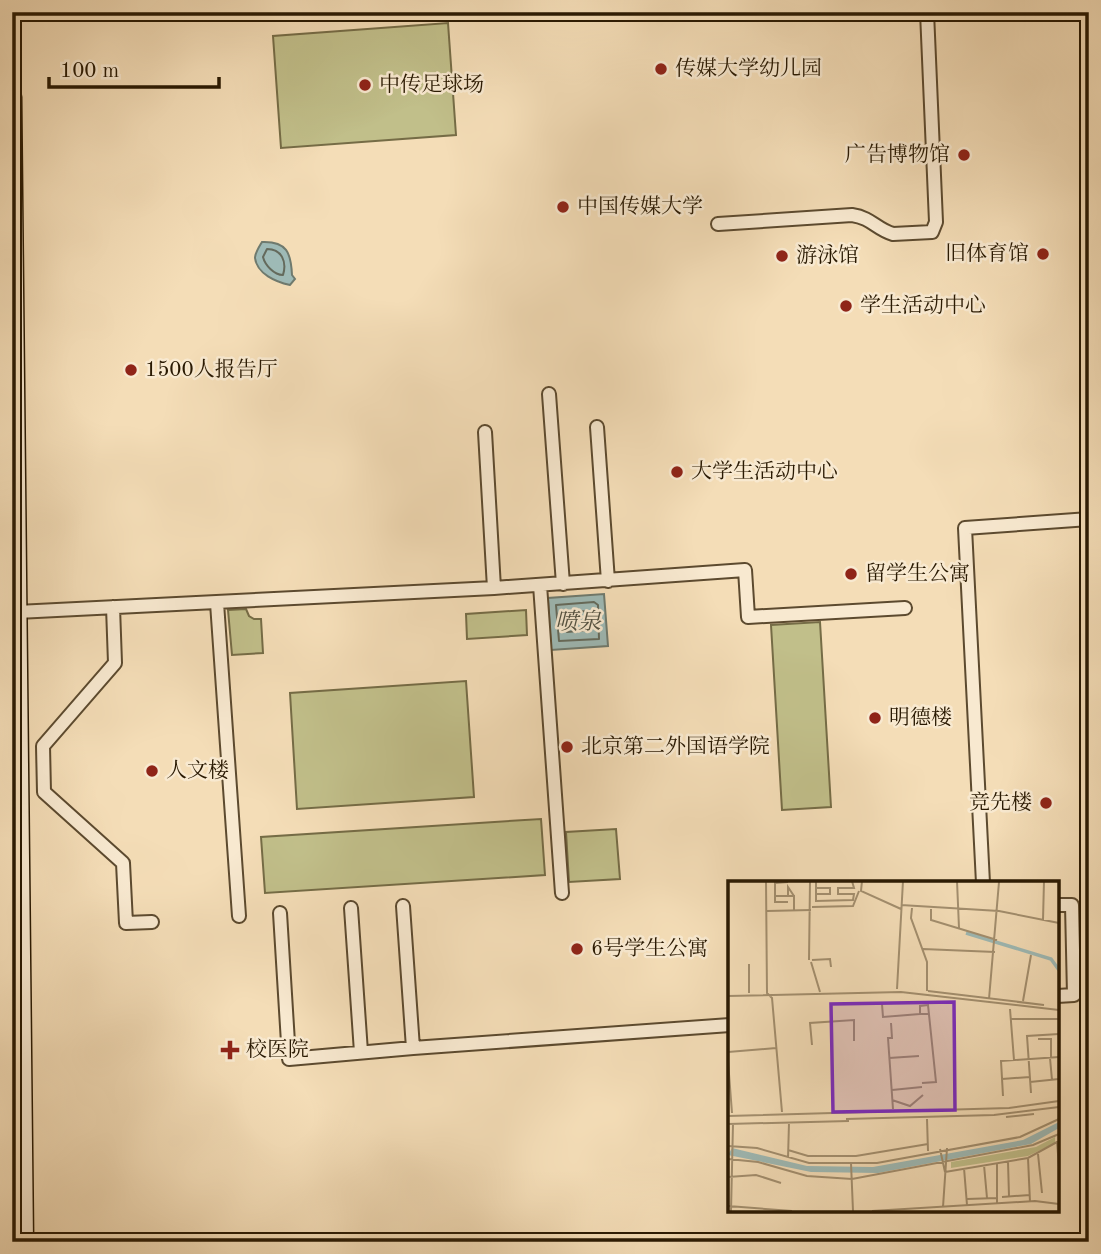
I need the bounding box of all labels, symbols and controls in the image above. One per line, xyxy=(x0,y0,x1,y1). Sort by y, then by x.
scale bar xyxy=(49,46,219,90)
place label: 传媒大学幼儿园 xyxy=(675,57,822,80)
text: 100 m xyxy=(60,61,119,82)
marker: 传媒大学幼儿园 xyxy=(653,61,669,77)
place label: 中传足球场 xyxy=(379,73,484,96)
marker: 中传足球场 xyxy=(357,77,373,93)
place label: 广告博物馆 xyxy=(845,143,950,166)
marker: 广告博物馆 xyxy=(956,147,972,163)
place label: 中国传媒大学 xyxy=(577,195,703,218)
marker: 中国传媒大学 xyxy=(555,199,571,215)
place label: 旧体育馆 xyxy=(945,242,1029,265)
place label: 游泳馆 xyxy=(796,243,859,267)
marker: 旧体育馆 xyxy=(1035,246,1051,262)
marker: 游泳馆 xyxy=(774,248,790,264)
place label: 学生活动中心 xyxy=(860,294,986,317)
marker: 学生活动中心 xyxy=(838,298,854,314)
place label: 1500人报告厅 xyxy=(145,358,278,381)
marker: 1500人报告厅 xyxy=(123,362,139,378)
place label: 大学生活动中心 xyxy=(691,460,838,483)
marker: 大学生活动中心 xyxy=(669,464,685,480)
place label: 留学生公寓 xyxy=(865,562,970,585)
marker: 留学生公寓 xyxy=(843,566,859,582)
water label: 喷泉 xyxy=(555,609,602,634)
place label: 明德楼 xyxy=(889,706,952,729)
marker: 明德楼 xyxy=(867,710,883,726)
place label: 北京第二外国语学院 xyxy=(581,735,770,758)
marker: 北京第二外国语学院 xyxy=(559,739,575,755)
place label: 人文楼 xyxy=(166,759,229,782)
marker: 人文楼 xyxy=(144,763,160,779)
place label: 竞先楼 xyxy=(969,791,1032,814)
marker: 竞先楼 xyxy=(1038,795,1054,811)
inset map xyxy=(728,881,1059,1212)
place label: 6号学生公寓 xyxy=(591,937,708,960)
marker: 6号学生公寓 xyxy=(569,941,585,957)
place label: 校医院 xyxy=(246,1038,309,1061)
marker: 校医院 xyxy=(220,1040,240,1060)

